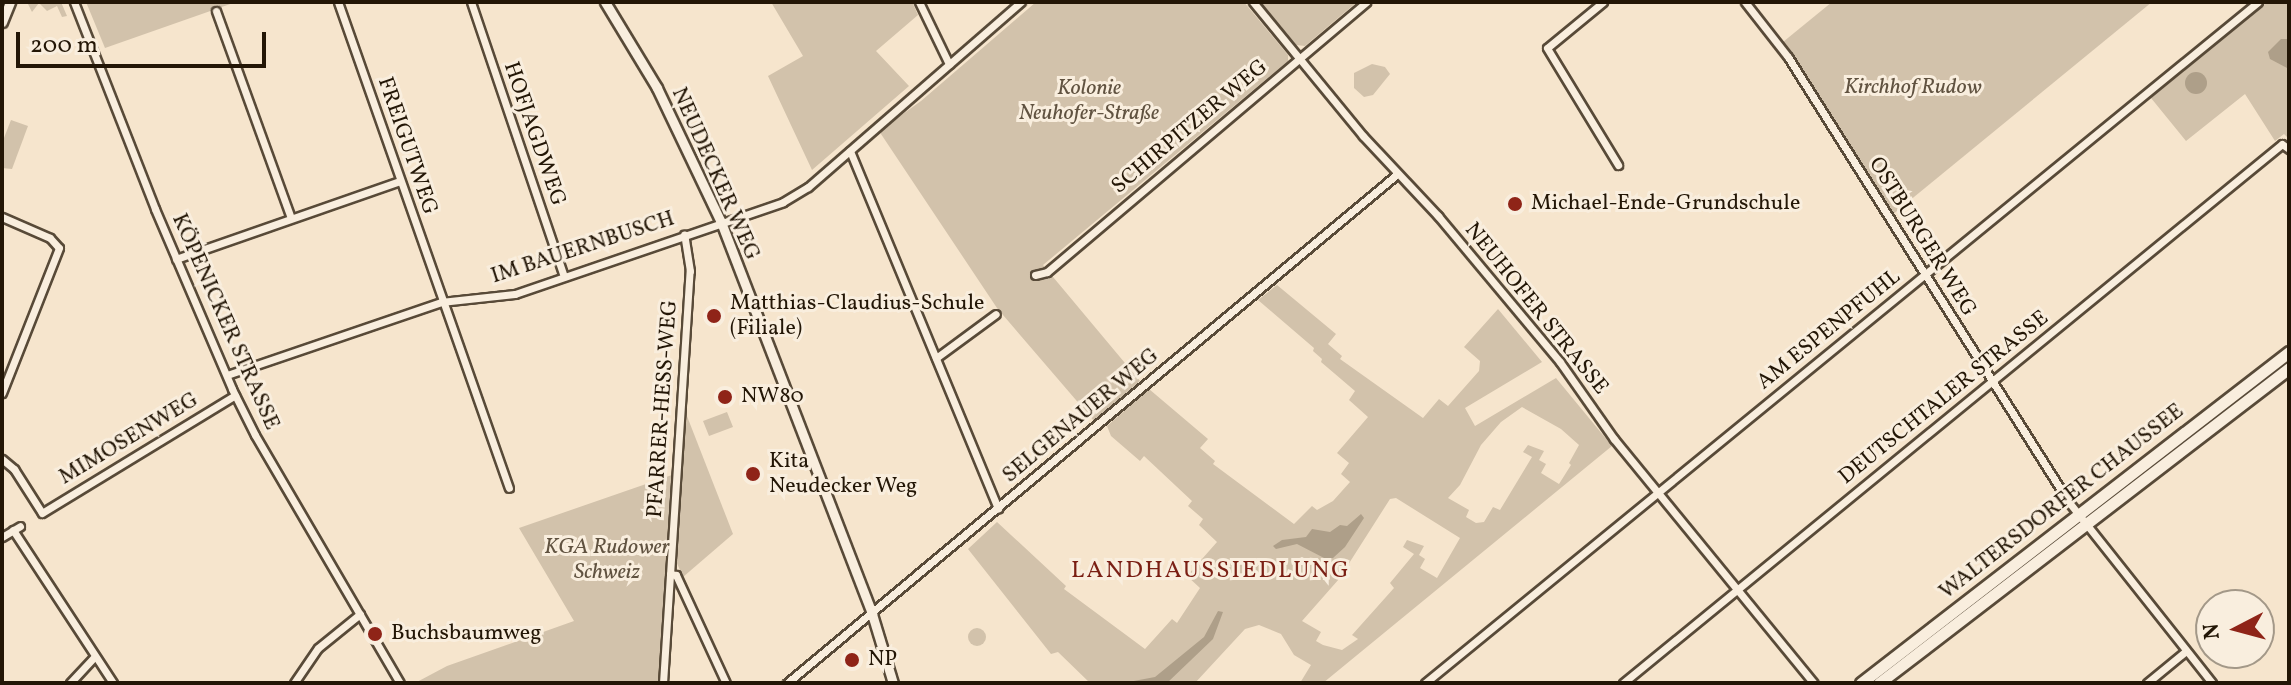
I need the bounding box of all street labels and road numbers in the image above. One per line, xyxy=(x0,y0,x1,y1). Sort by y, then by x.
street label: SCHIRPITZER WEG xyxy=(1106,54,1274,200)
street label: HOFJAGDWEG xyxy=(497,59,571,209)
street label: FREIGUTWEG xyxy=(371,74,443,218)
street label: NEUDECKER WEG xyxy=(665,83,765,265)
street label: OSTBURGER WEG xyxy=(1862,152,1982,322)
street label: IM BAUERNBUSCH xyxy=(488,206,678,290)
street label: KÖPENICKER STRASSE xyxy=(165,210,285,434)
street label: NEUHOFER STRASSE xyxy=(1459,218,1613,400)
street label: AM ESPENPFUHL xyxy=(1752,264,1906,396)
street label: PFARRER-HESS-WEG xyxy=(642,299,684,519)
street label: DEUTSCHTALER STRASSE xyxy=(1834,305,2054,491)
street label: SELGENAUER WEG xyxy=(997,343,1165,489)
street label: MIMOSENWEG xyxy=(55,387,203,491)
street label: WALTERSDORFER CHAUSSEE xyxy=(1935,398,2189,606)

